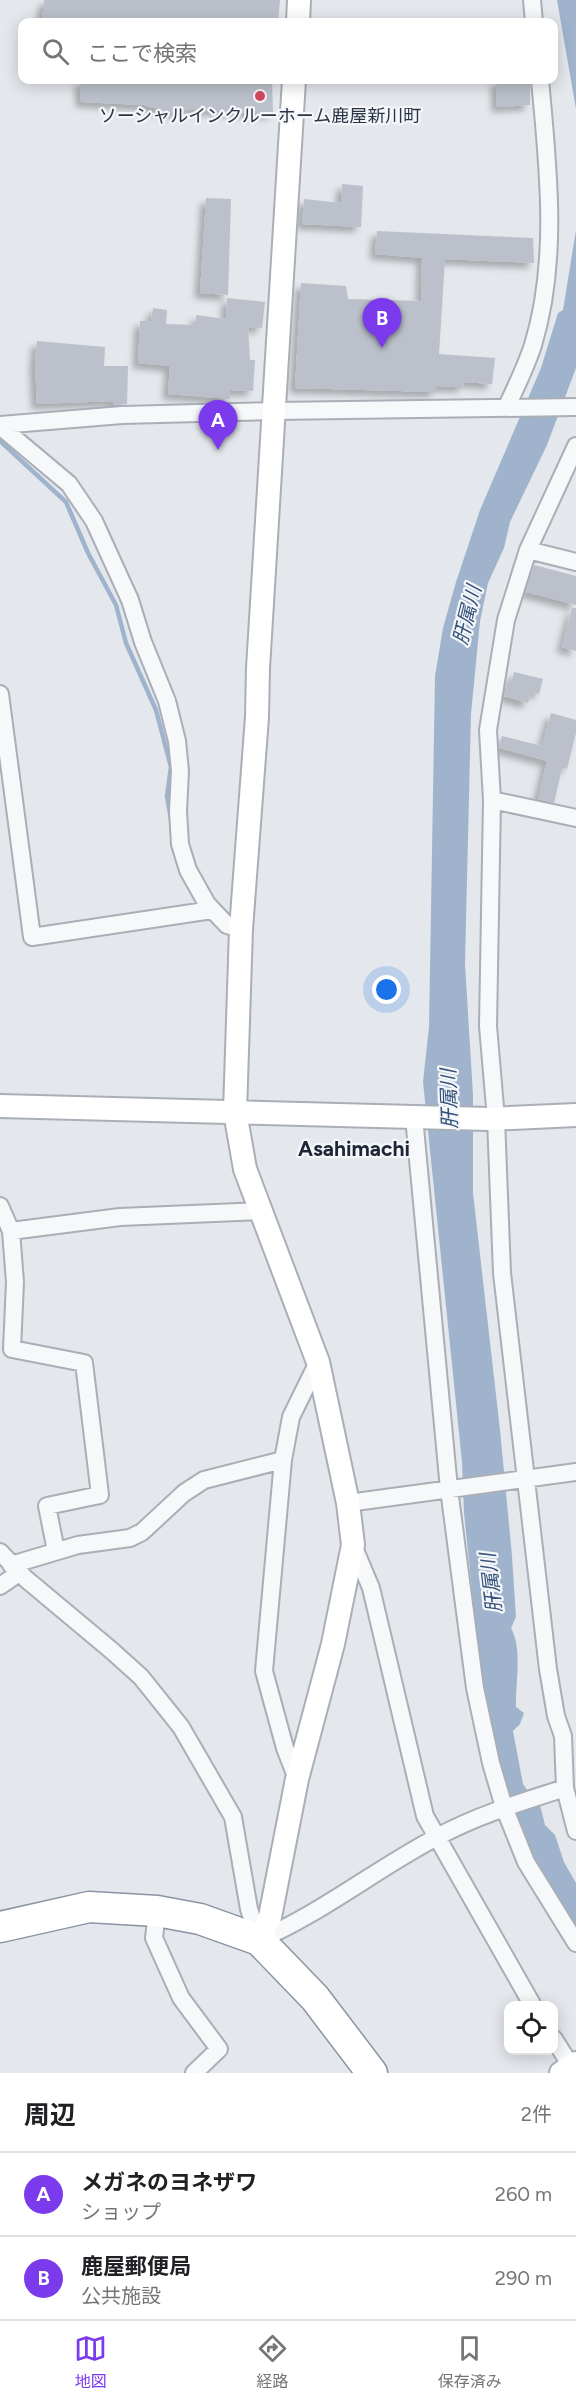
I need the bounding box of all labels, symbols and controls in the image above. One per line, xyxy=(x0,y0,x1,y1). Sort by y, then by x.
search box xyxy=(18,18,558,84)
icon: search xyxy=(39,35,72,68)
text: ここで検索 xyxy=(87,40,197,67)
marker: ソーシャルインクルーホーム鹿屋新川町 xyxy=(253,89,267,103)
place label: ソーシャルインクルーホーム鹿屋新川町 xyxy=(99,105,421,127)
pin: B xyxy=(362,298,401,348)
pin: A xyxy=(198,400,238,450)
water label: 肝属川 xyxy=(448,581,486,647)
your location xyxy=(372,975,401,1004)
water label: 肝属川 xyxy=(436,1067,462,1129)
district label: Asahimachi xyxy=(298,1136,410,1161)
water label: 肝属川 xyxy=(475,1550,507,1614)
map controls xyxy=(504,2001,558,2055)
button: locate xyxy=(504,2001,558,2055)
text: 周辺 xyxy=(24,2099,76,2131)
text: 2件 xyxy=(521,2102,552,2126)
text: メガネのヨネザワ xyxy=(81,2169,257,2196)
text: A xyxy=(36,2182,51,2206)
text: 260 m xyxy=(495,2182,552,2206)
text: ショップ xyxy=(81,2200,161,2224)
text: 鹿屋郵便局 xyxy=(81,2253,191,2280)
text: B xyxy=(37,2266,50,2290)
text: 290 m xyxy=(495,2266,552,2290)
text: 公共施設 xyxy=(81,2284,161,2308)
tab: 地図 xyxy=(74,2332,107,2392)
tab: 経路 xyxy=(256,2332,289,2392)
tab: 保存済み xyxy=(438,2332,502,2392)

